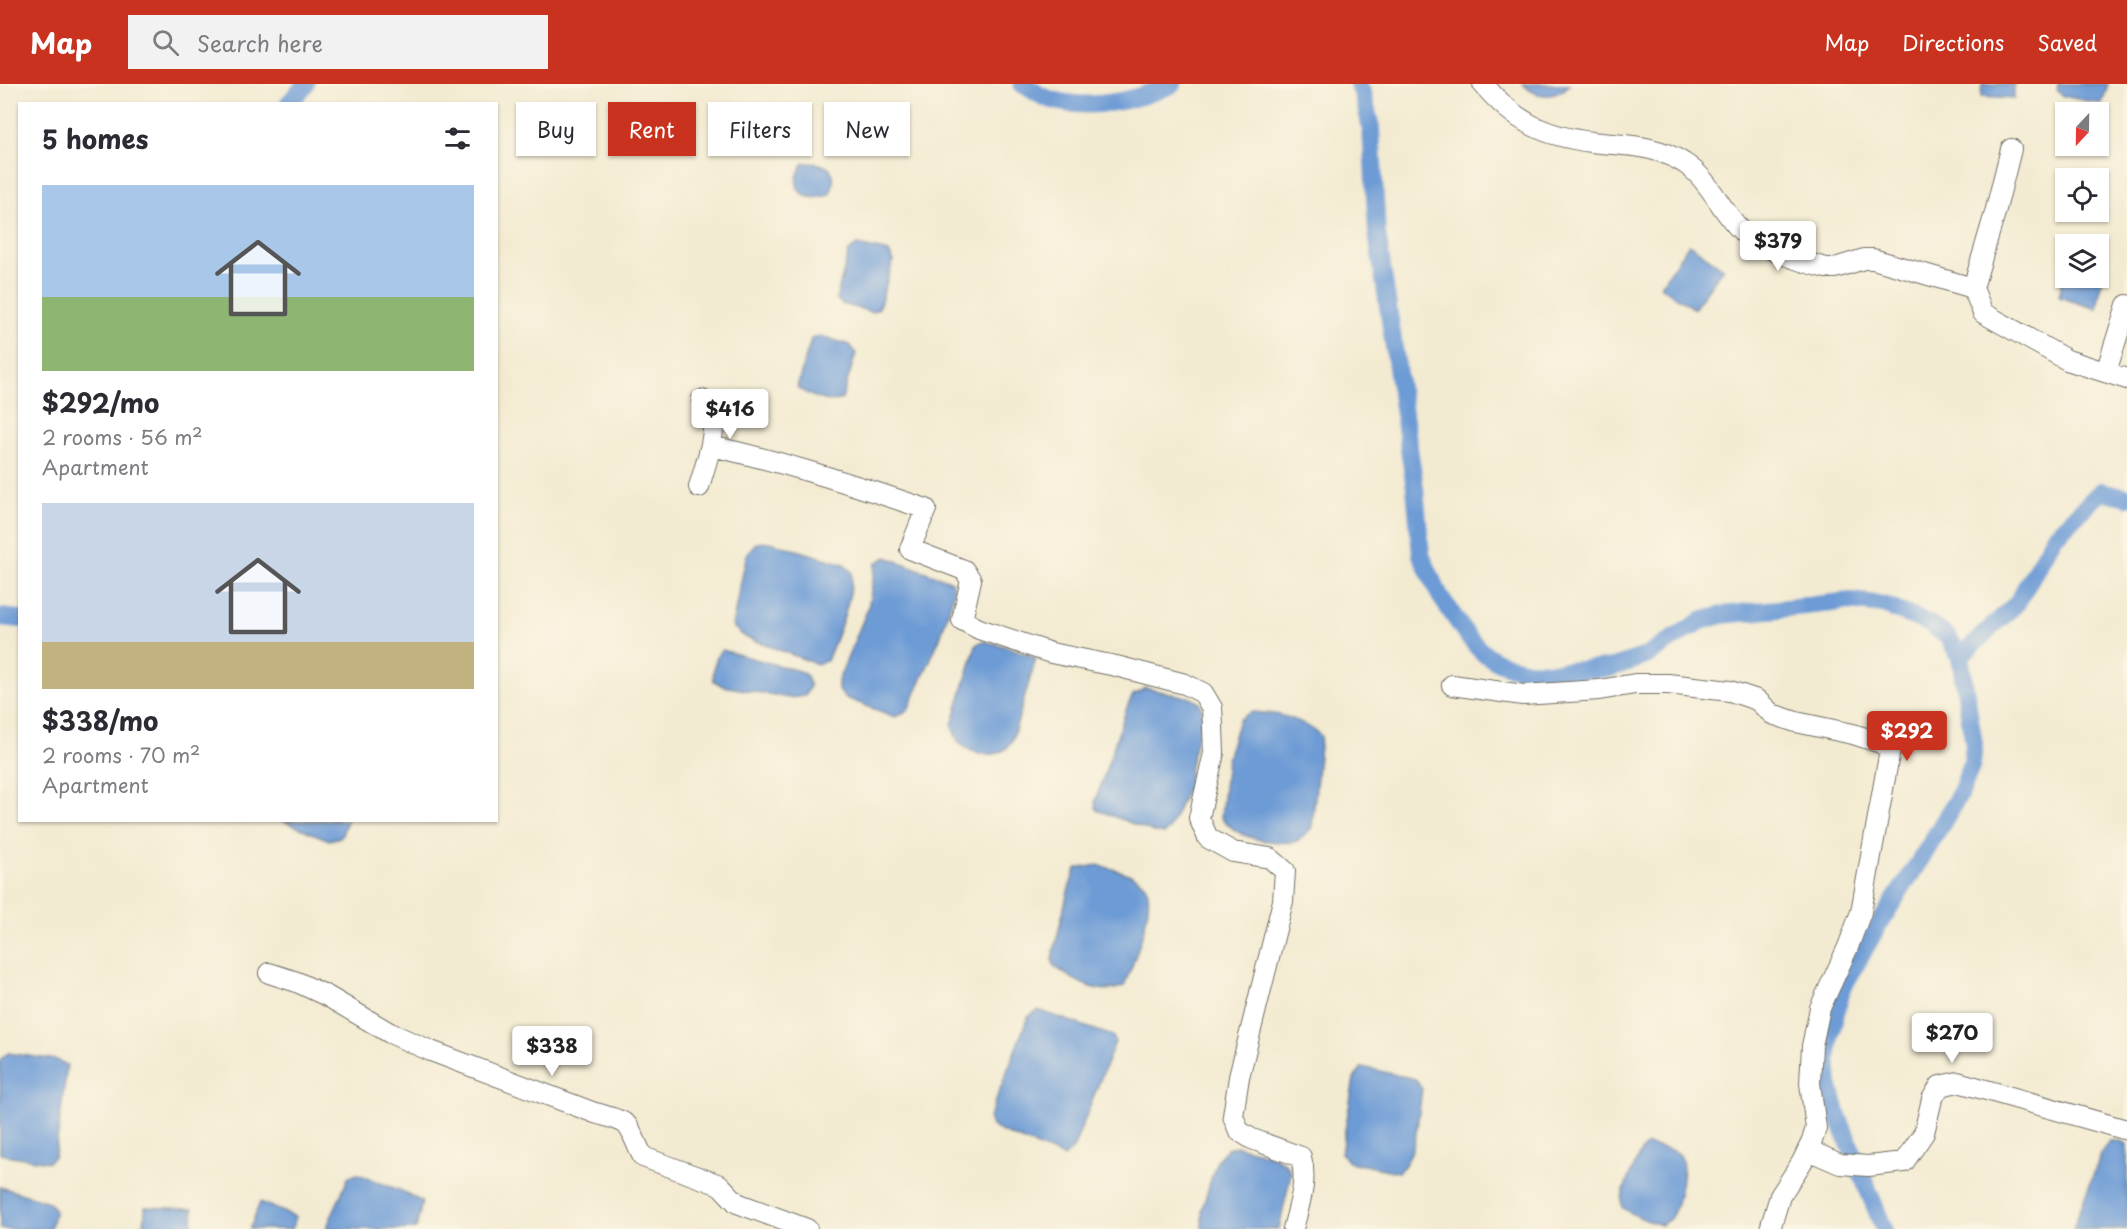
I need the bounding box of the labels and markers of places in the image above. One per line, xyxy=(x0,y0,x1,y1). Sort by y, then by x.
pin: $379 xyxy=(1742,221,1814,272)
pin: $416 xyxy=(694,389,766,440)
pin: $292 xyxy=(1871,711,1943,762)
pin: $270 xyxy=(1916,1013,1988,1064)
pin: $338 xyxy=(516,1026,588,1077)

